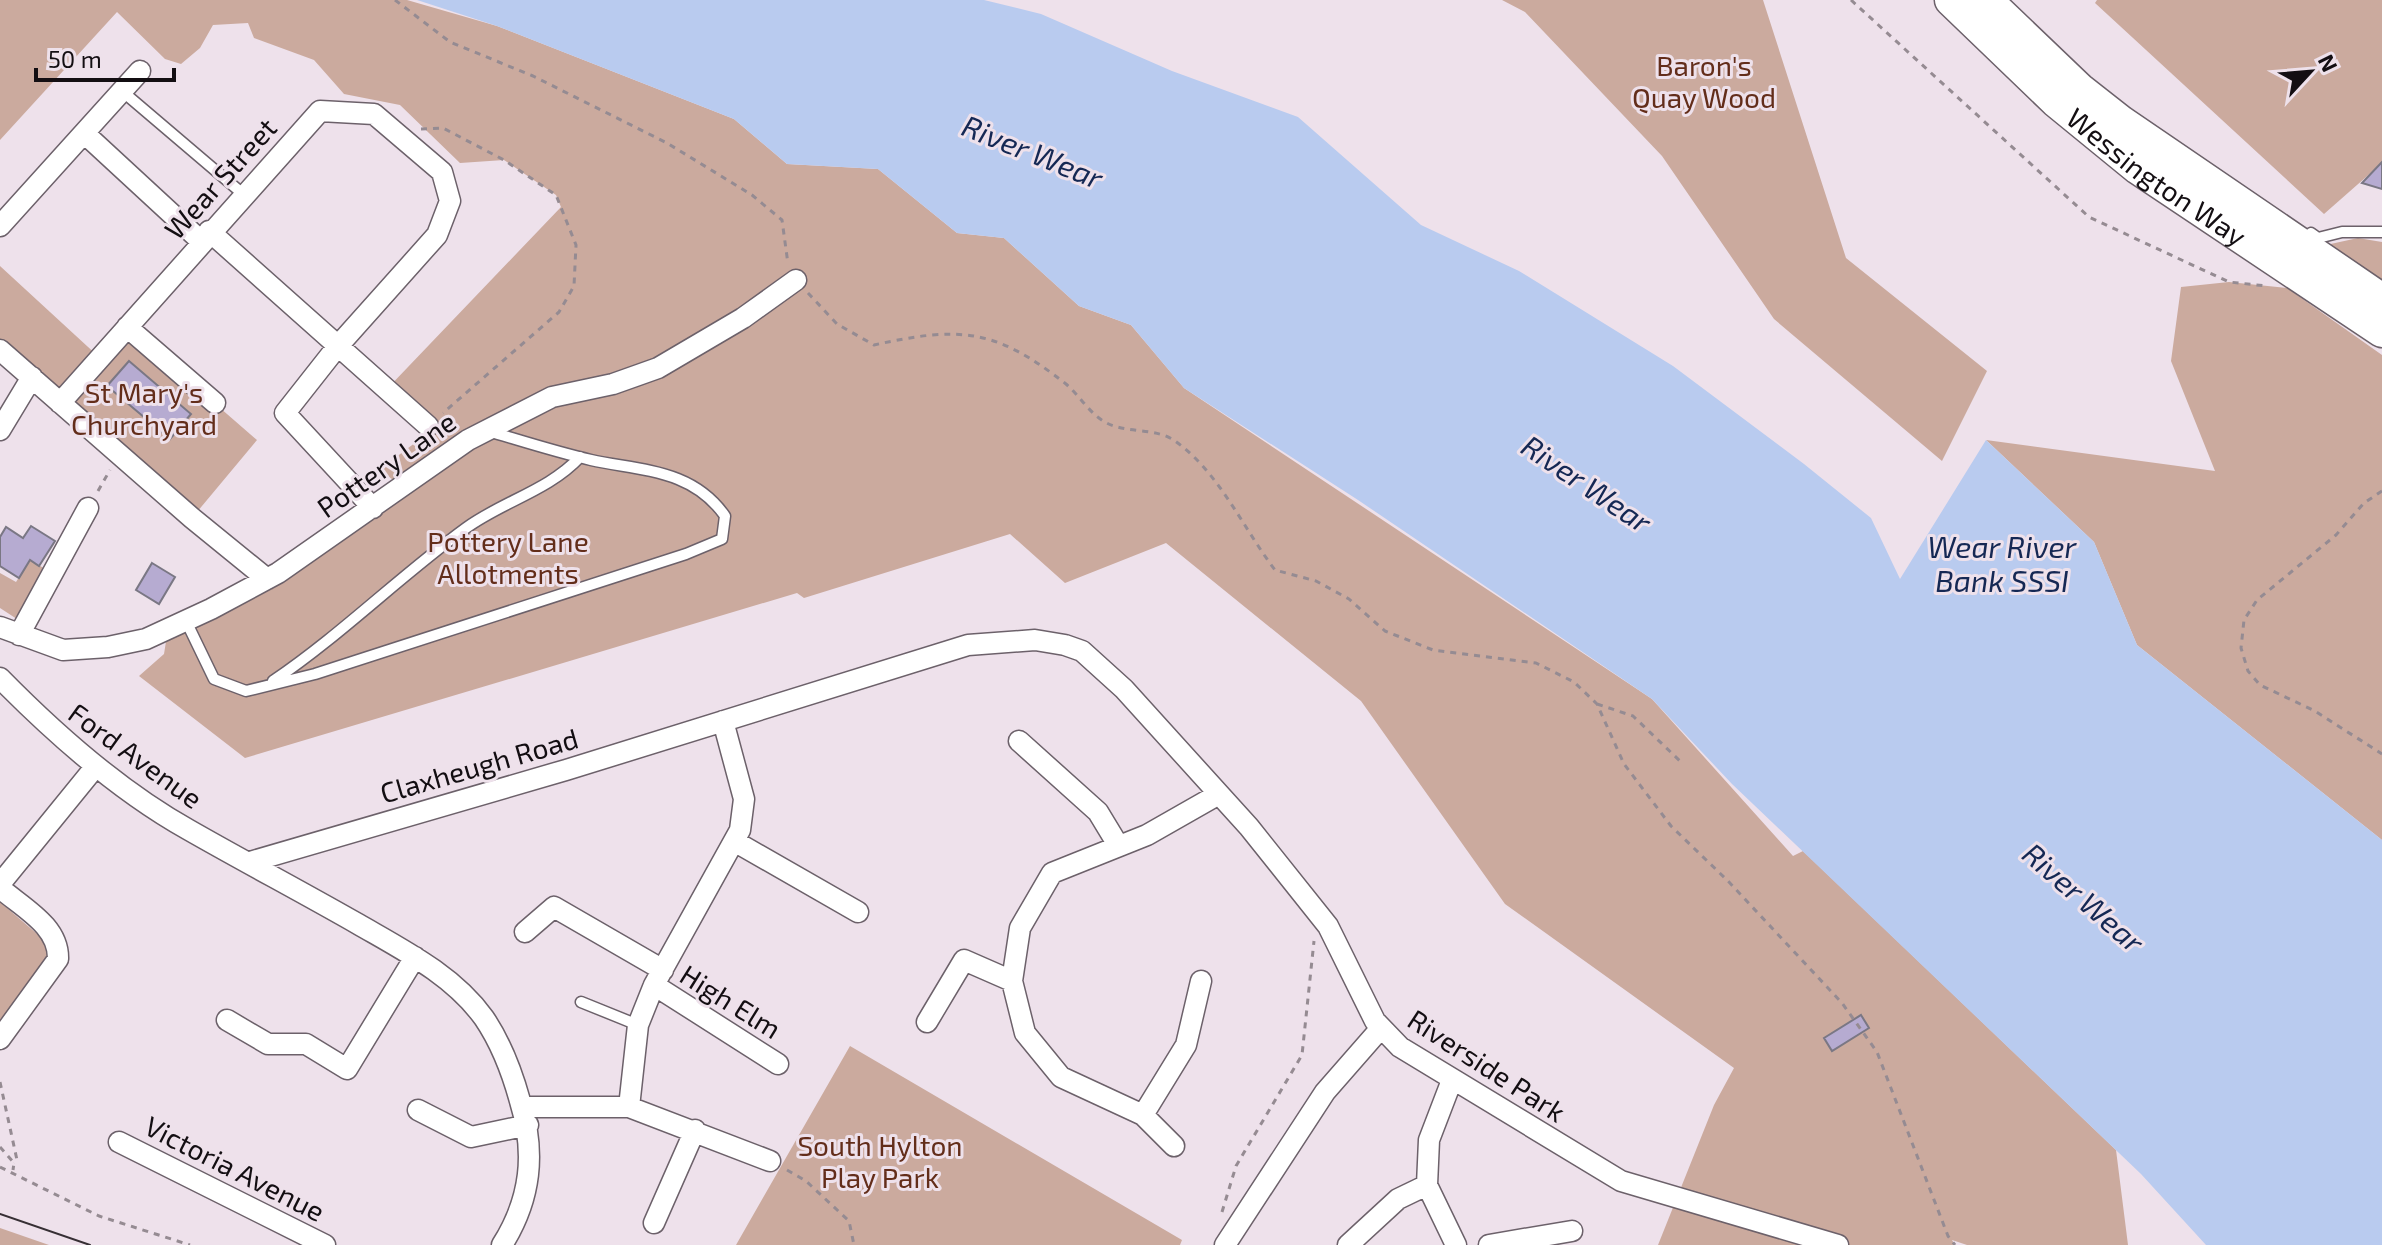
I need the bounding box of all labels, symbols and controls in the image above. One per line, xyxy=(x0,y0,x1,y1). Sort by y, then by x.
scale bar xyxy=(36,32,174,82)
north arrow xyxy=(2270,32,2350,112)
text: 50 m xyxy=(48,44,102,73)
park label: Baron's Quay Wood xyxy=(1632,48,1776,114)
text: N xyxy=(2314,50,2344,76)
street label: Wessington Way xyxy=(2060,100,2253,253)
water label: River Wear xyxy=(957,106,1110,196)
street label: Wear Street xyxy=(157,110,283,246)
park label: St Mary's Churchyard xyxy=(71,375,217,441)
street label: Pottery Lane xyxy=(310,404,462,524)
water label: River Wear xyxy=(1515,427,1660,540)
park label: Pottery Lane Allotments xyxy=(427,524,589,590)
water label: Wear River Bank SSSI xyxy=(1927,528,2078,598)
street label: Ford Avenue xyxy=(63,695,209,815)
street label: Claxheugh Road xyxy=(376,720,582,810)
water label: River Wear xyxy=(2016,835,2153,960)
street label: High Elm xyxy=(674,957,788,1045)
street label: Riverside Park xyxy=(1402,1001,1572,1129)
street label: Victoria Avenue xyxy=(139,1108,331,1228)
park label: South Hylton Play Park xyxy=(797,1128,963,1194)

